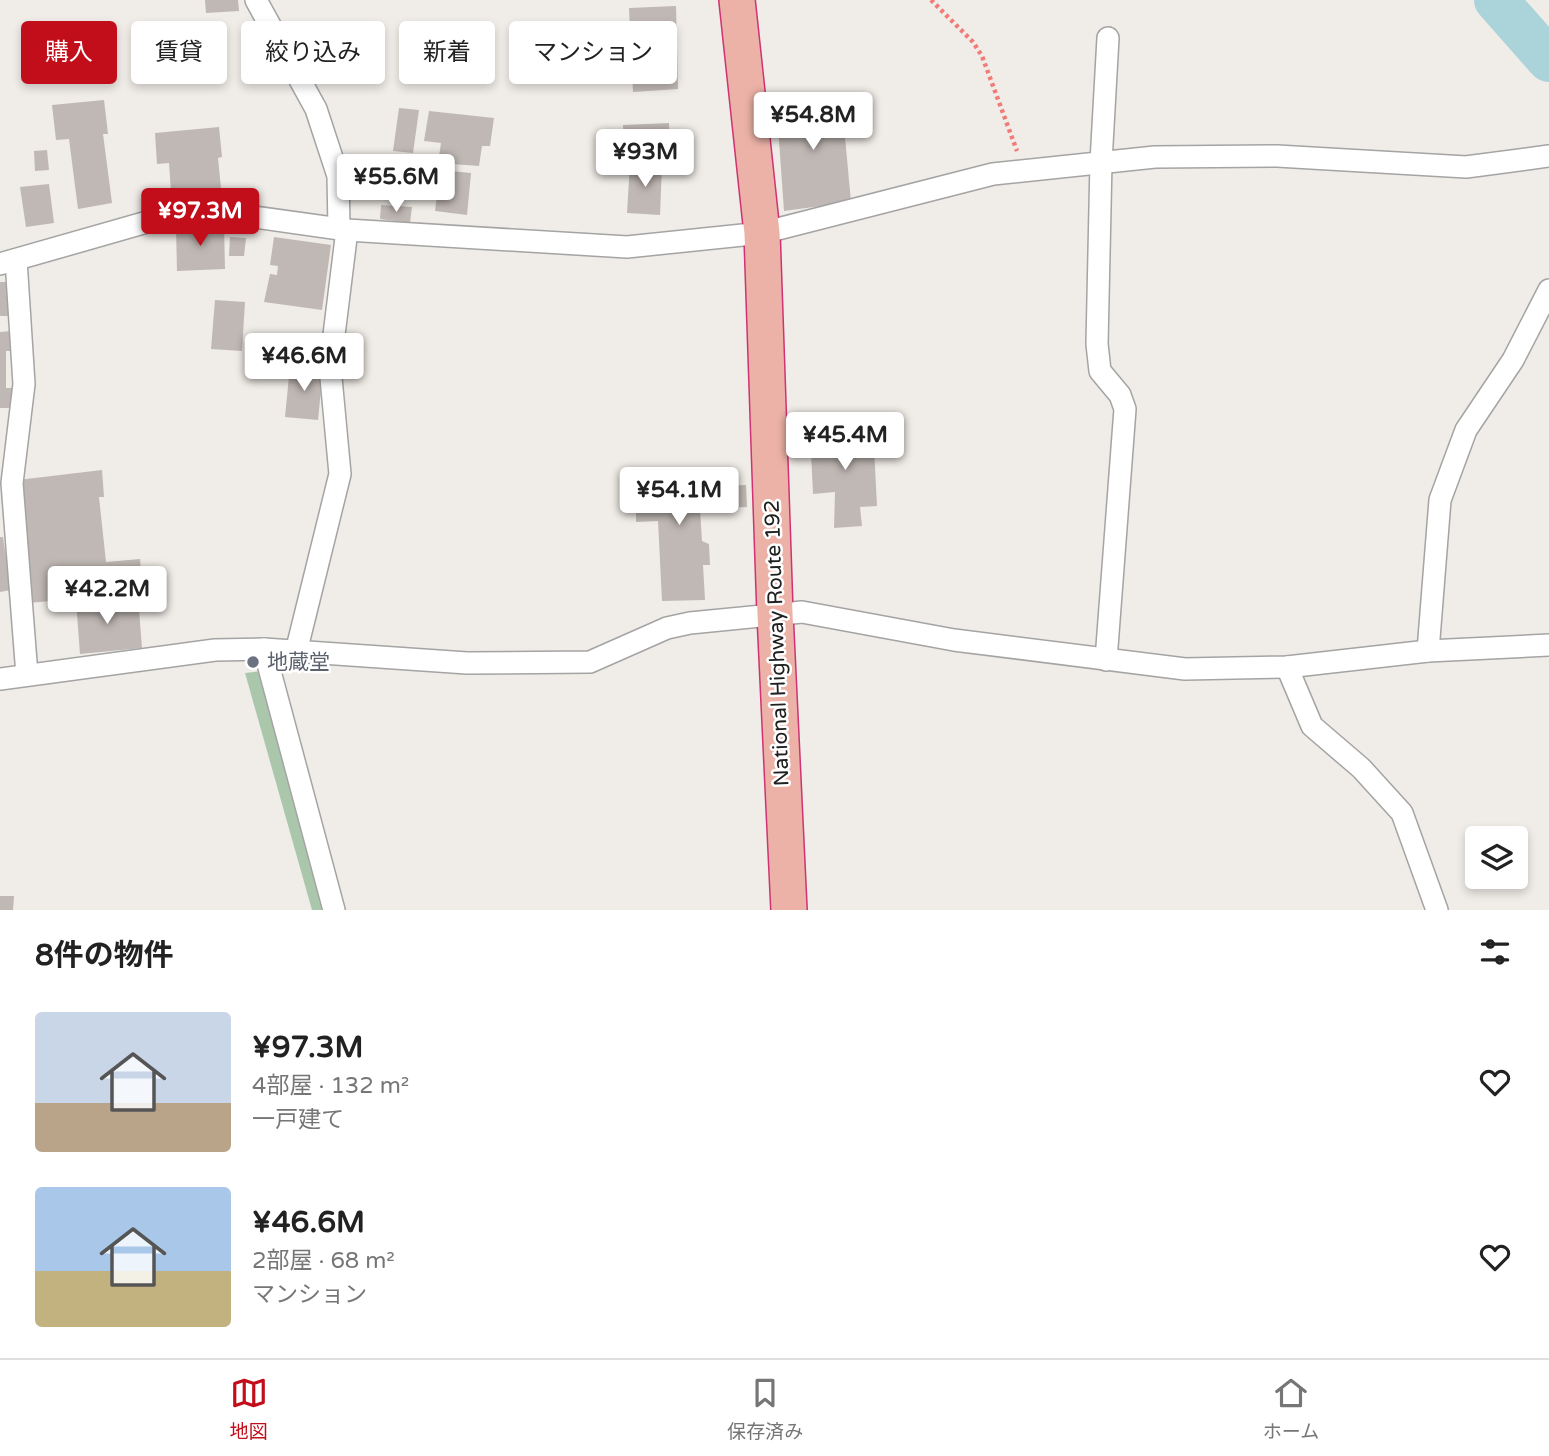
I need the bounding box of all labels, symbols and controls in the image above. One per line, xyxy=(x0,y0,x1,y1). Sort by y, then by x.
chip: 購入 xyxy=(21,21,117,84)
chip: 賃貸 xyxy=(131,21,227,84)
chip: 絞り込み xyxy=(241,21,385,84)
chip: 新着 xyxy=(399,21,495,84)
chip: マンション xyxy=(509,21,677,84)
pin: ¥54.8M xyxy=(756,92,870,152)
text: ¥54.8M xyxy=(770,101,856,129)
pin: ¥93M xyxy=(604,130,686,189)
text: ¥93M xyxy=(612,138,678,166)
pin: ¥55.6M xyxy=(339,154,453,214)
text: ¥55.6M xyxy=(353,163,439,191)
pin: ¥97.3M xyxy=(143,188,257,248)
text: ¥97.3M xyxy=(157,197,243,225)
pin: ¥46.6M xyxy=(247,334,361,393)
text: ¥46.6M xyxy=(261,342,347,370)
pin: ¥45.4M xyxy=(788,412,902,472)
text: ¥45.4M xyxy=(802,421,888,449)
pin: ¥54.1M xyxy=(622,468,736,527)
text: ¥54.1M xyxy=(636,476,722,504)
street label: National Highway Route 192 xyxy=(760,499,794,787)
pin: ¥42.2M xyxy=(50,566,164,626)
text: ¥42.2M xyxy=(64,575,150,603)
place label: 地蔵堂 xyxy=(267,650,330,675)
marker: 地蔵堂 xyxy=(245,654,261,670)
map controls xyxy=(1465,826,1528,889)
button: layers xyxy=(1465,826,1528,889)
icon: filters xyxy=(1476,933,1514,971)
text: 8件の物件 xyxy=(35,937,174,974)
text: ¥97.3M xyxy=(252,1029,364,1066)
icon: home xyxy=(91,1040,175,1124)
icon: heart xyxy=(1476,1063,1514,1101)
text: 4部屋 · 132 m² xyxy=(252,1072,409,1100)
text: 一戸建て xyxy=(252,1106,344,1134)
text: ¥46.6M xyxy=(252,1204,365,1241)
icon: home xyxy=(91,1215,175,1299)
icon: heart xyxy=(1476,1238,1514,1276)
text: 2部屋 · 68 m² xyxy=(252,1247,395,1275)
text: マンション xyxy=(252,1281,367,1309)
tab: 地図 xyxy=(230,1374,268,1443)
tab: 保存済み xyxy=(727,1374,803,1443)
tab: ホーム xyxy=(1263,1374,1319,1443)

